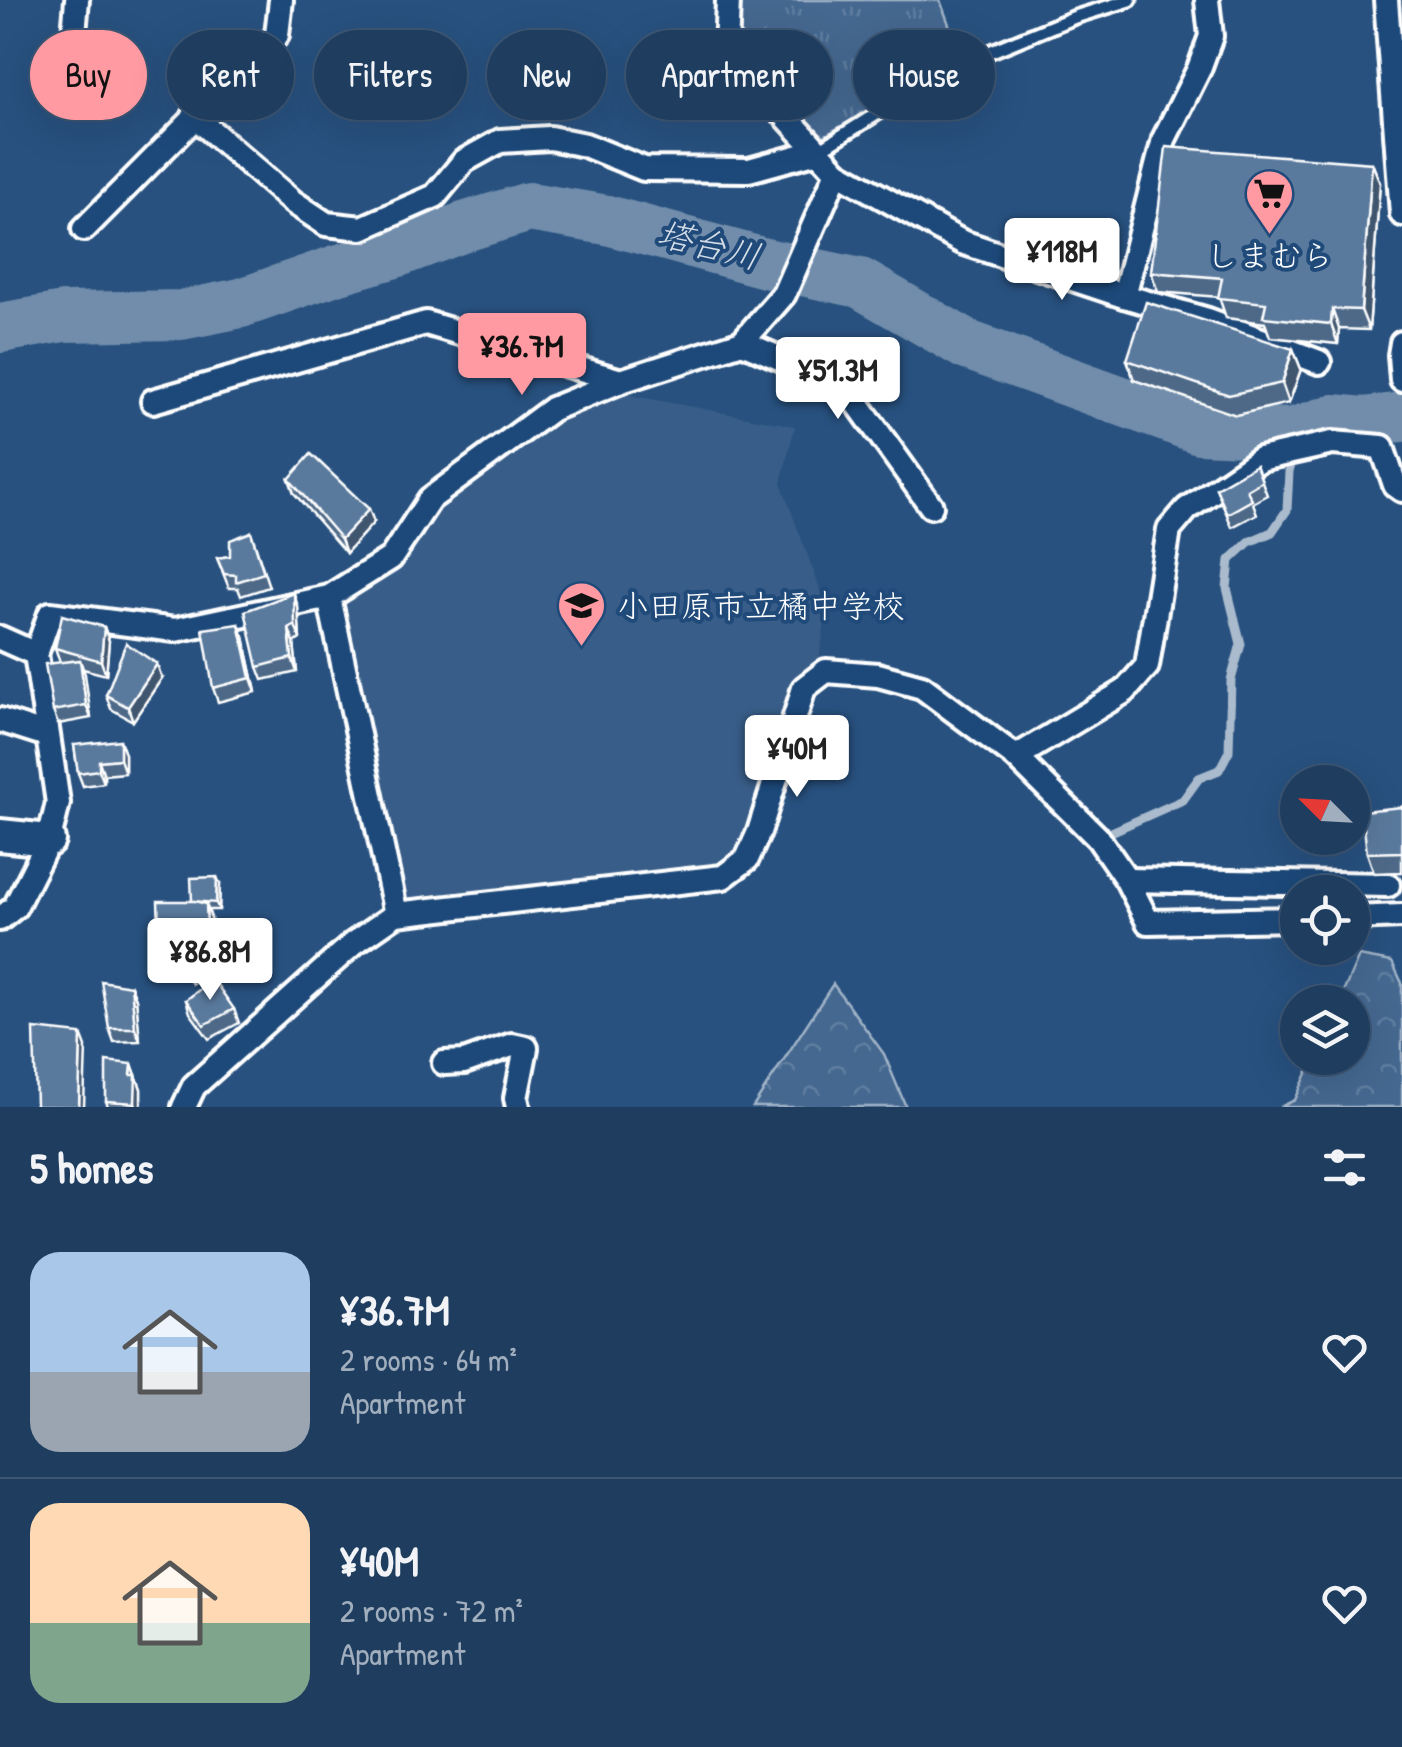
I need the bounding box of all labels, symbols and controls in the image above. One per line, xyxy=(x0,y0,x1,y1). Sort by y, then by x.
chip: Buy xyxy=(30,30,147,120)
chip: Rent xyxy=(167,30,294,120)
chip: Filters xyxy=(314,30,467,120)
chip: New xyxy=(487,30,606,120)
chip: Apartment xyxy=(626,30,833,120)
chip: House xyxy=(853,30,995,120)
supermarket icon: しまむら xyxy=(1244,168,1296,236)
water label: 塔台川 xyxy=(652,209,766,280)
pin: ¥118M xyxy=(992,218,1132,303)
text: ¥118M xyxy=(1027,229,1097,272)
place label: しまむら xyxy=(1206,234,1334,277)
pin: ¥36.7M xyxy=(441,313,603,398)
text: ¥36.7M xyxy=(480,324,564,367)
pin: ¥51.3M xyxy=(757,337,919,422)
text: ¥51.3M xyxy=(798,348,878,391)
school or university icon: 小田原市立橘中学校 xyxy=(556,580,608,648)
place label: 小田原市立橘中学校 xyxy=(617,584,905,627)
pin: ¥40M xyxy=(738,715,856,800)
text: ¥40M xyxy=(767,726,827,769)
north arrow xyxy=(1280,765,1370,855)
map controls xyxy=(1280,765,1370,1075)
button: locate xyxy=(1280,875,1370,965)
pin: ¥86.8M xyxy=(129,918,291,1003)
text: ¥86.8M xyxy=(169,929,251,972)
button: layers xyxy=(1280,985,1370,1075)
text: 5 homes xyxy=(30,1139,153,1196)
icon: filters xyxy=(1317,1140,1372,1195)
text: ¥36.7M xyxy=(340,1281,450,1338)
icon: home xyxy=(110,1292,230,1412)
icon: heart xyxy=(1317,1325,1372,1380)
text: 2 rooms · 64 m² xyxy=(340,1338,517,1381)
text: Apartment xyxy=(340,1381,465,1424)
text: ¥40M xyxy=(340,1532,419,1589)
icon: home xyxy=(110,1543,230,1663)
icon: heart xyxy=(1317,1576,1372,1631)
text: 2 rooms · 72 m² xyxy=(340,1589,523,1632)
text: Apartment xyxy=(340,1632,465,1675)

